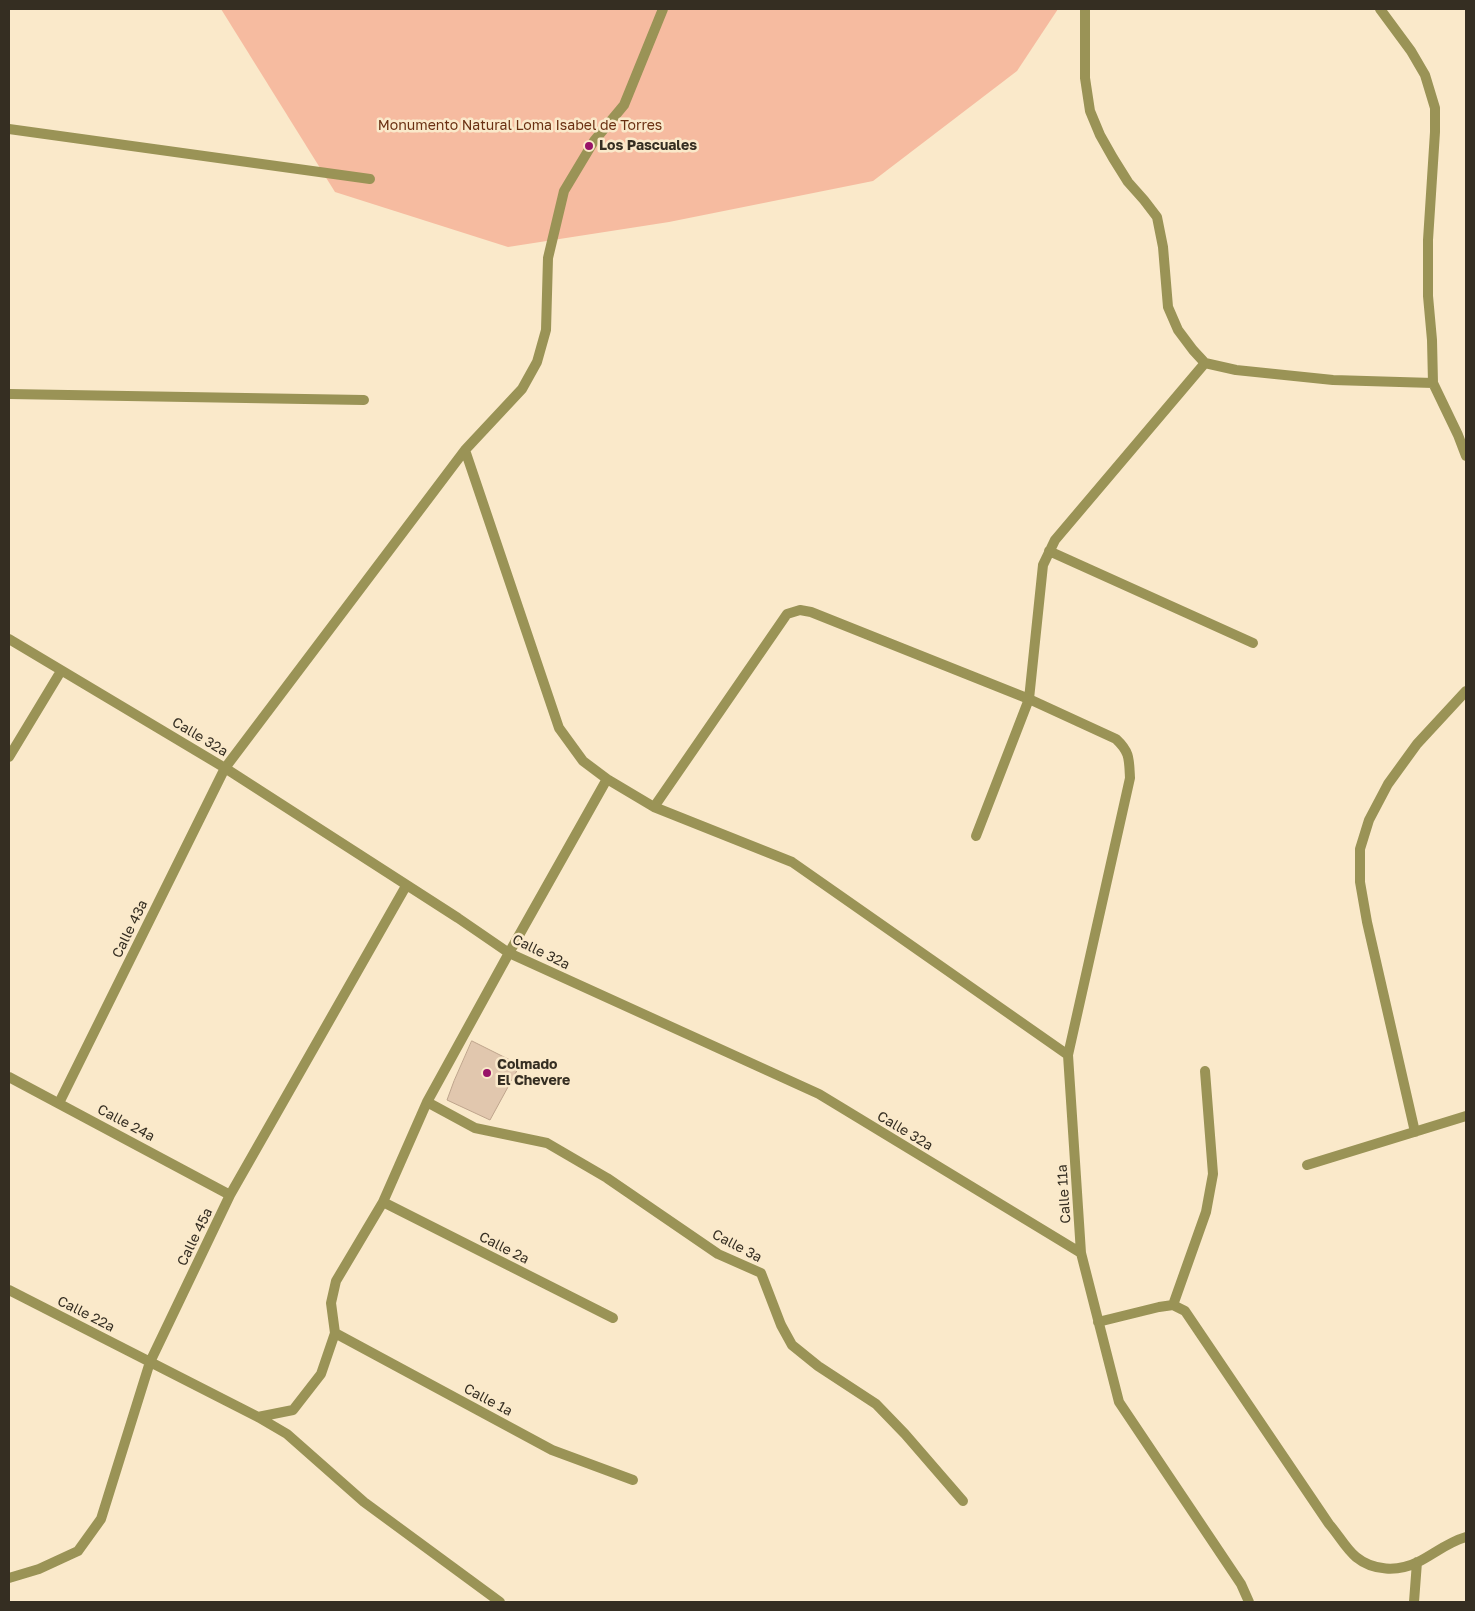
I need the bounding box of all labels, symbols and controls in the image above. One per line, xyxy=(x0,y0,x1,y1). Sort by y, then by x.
park label: Monumento Natural Loma Isabel de Torres xyxy=(378,118,662,134)
place label: Los Pascuales xyxy=(599,138,697,154)
marker: Los Pascuales xyxy=(583,140,595,152)
street label: Calle 32ª xyxy=(169,714,231,760)
street label: Calle 43ª xyxy=(109,897,151,961)
street label: Calle 32ª xyxy=(509,931,573,973)
place label: Colmado El Chevere xyxy=(497,1057,570,1090)
marker: Colmado El Chevere xyxy=(481,1067,493,1079)
street label: Calle 24ª xyxy=(94,1101,158,1145)
street label: Calle 32ª xyxy=(874,1108,936,1154)
street label: Calle 11ª xyxy=(1054,1164,1074,1224)
street label: Calle 45ª xyxy=(174,1205,216,1269)
street label: Calle 3ª xyxy=(709,1226,765,1266)
street label: Calle 2ª xyxy=(476,1228,532,1268)
street label: Calle 22ª xyxy=(55,1292,117,1336)
street label: Calle 1ª xyxy=(461,1380,515,1420)

